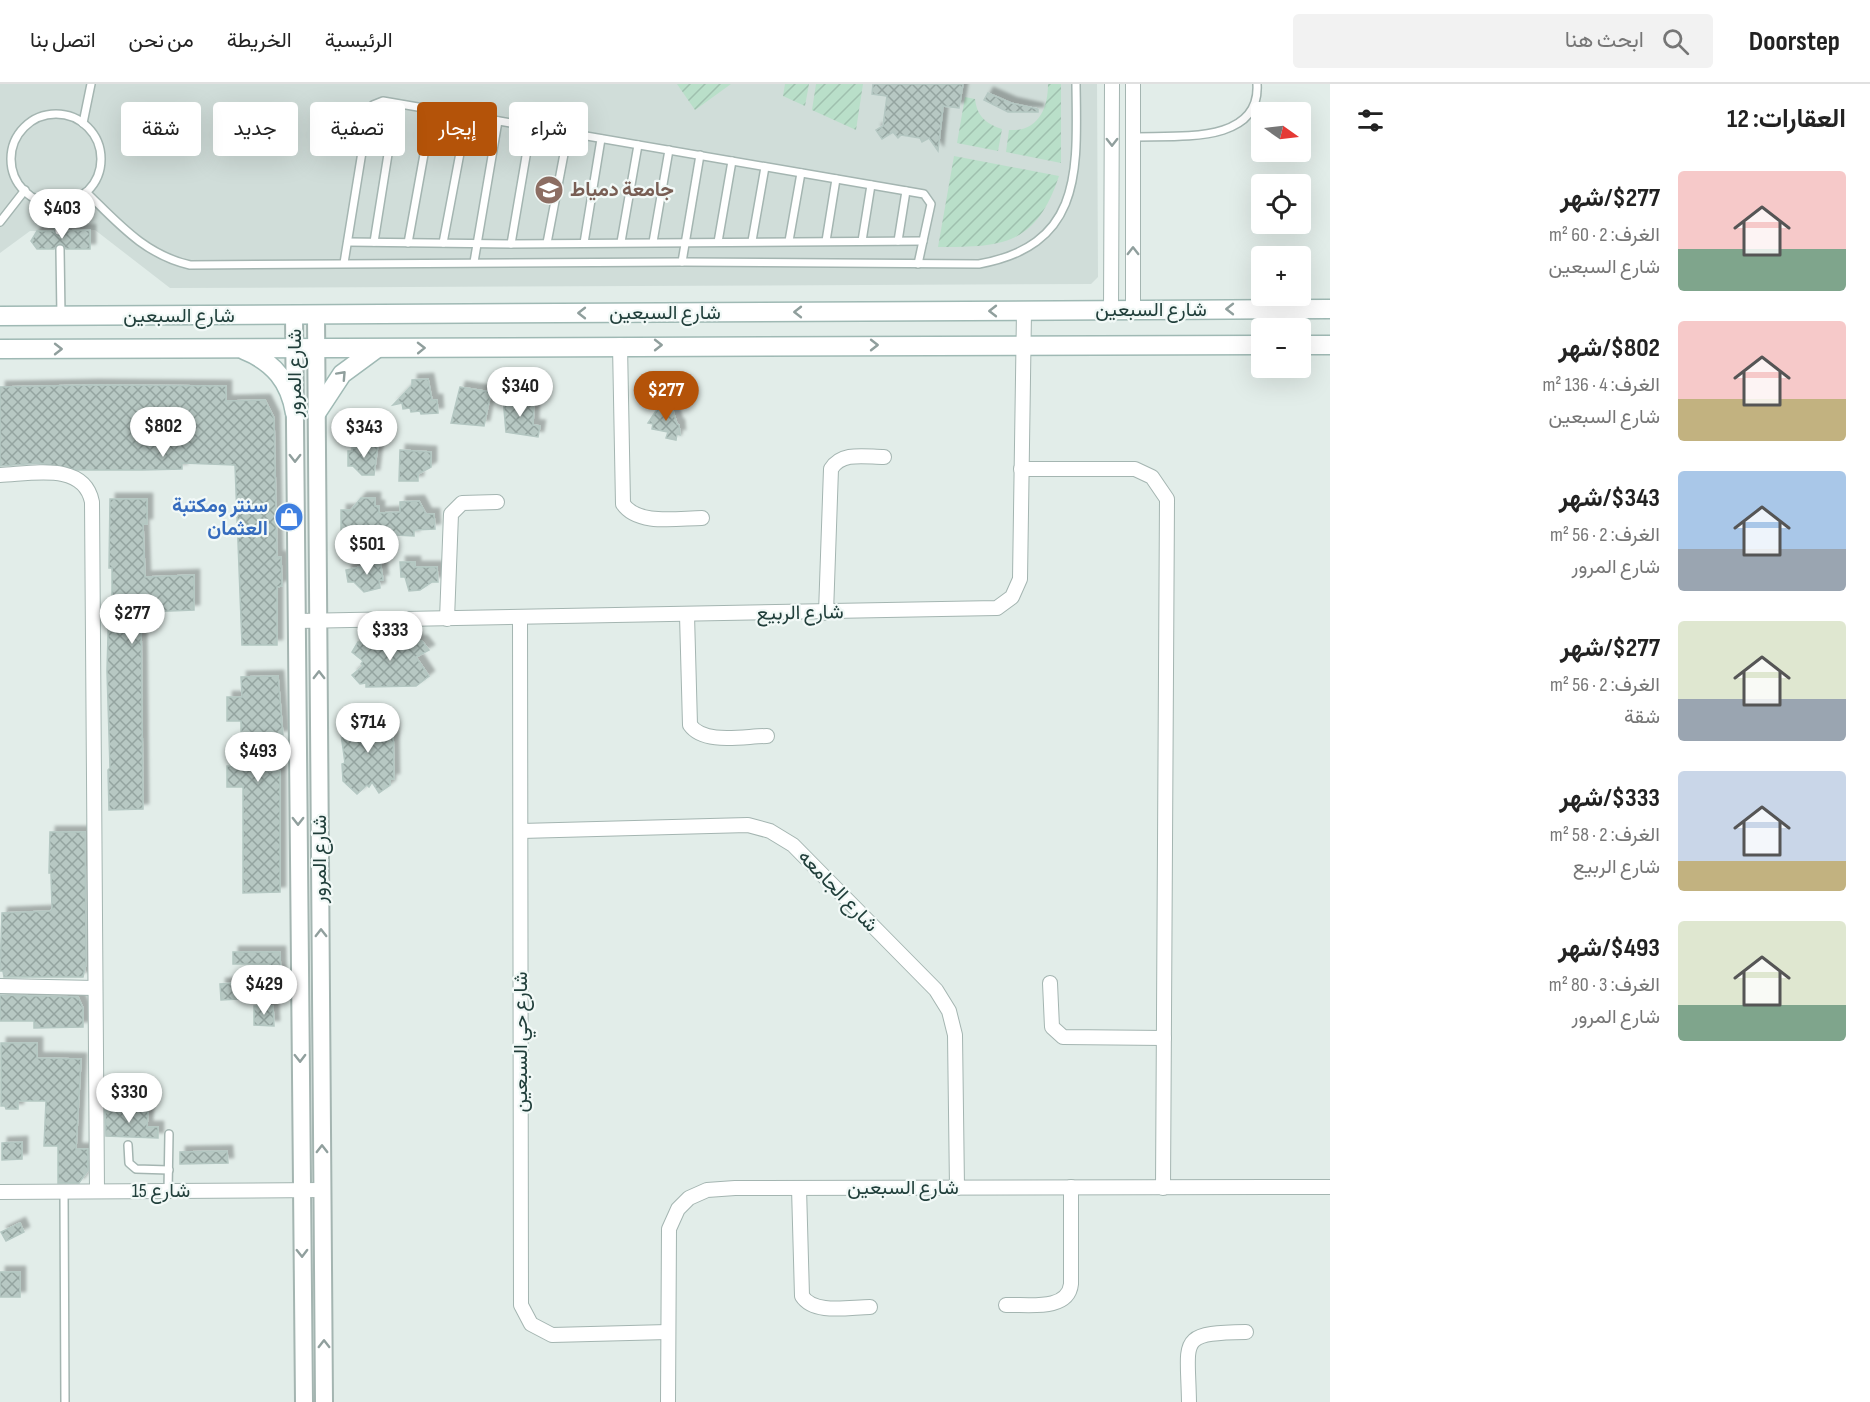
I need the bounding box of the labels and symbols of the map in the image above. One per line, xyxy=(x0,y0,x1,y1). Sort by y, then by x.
north arrow xyxy=(1251,102,1311,162)
one-way arrow xyxy=(1106,138,1118,147)
school or university icon: جامعة دمياط xyxy=(533,174,565,206)
place label: جامعة دمياط xyxy=(570,178,674,202)
pin: $403 xyxy=(26,189,98,240)
one-way arrow xyxy=(1127,247,1139,256)
street label: شارع السبعين xyxy=(1095,298,1207,323)
street label: شارع السبعين xyxy=(609,301,721,326)
one-way arrow xyxy=(1225,303,1234,315)
street label: شارع السبعين xyxy=(123,304,235,329)
one-way arrow xyxy=(988,305,997,317)
one-way arrow xyxy=(793,306,802,318)
one-way arrow xyxy=(577,307,586,320)
street label: شارع المرور xyxy=(283,329,308,418)
one-way arrow xyxy=(654,339,663,351)
one-way arrow xyxy=(870,339,879,351)
one-way arrow xyxy=(417,342,426,354)
one-way arrow xyxy=(54,343,63,355)
pin: $340 xyxy=(484,367,556,418)
one-way arrow xyxy=(335,371,346,381)
pin: $277 xyxy=(630,371,702,422)
pin: $802 xyxy=(127,407,199,458)
pin: $343 xyxy=(328,408,400,459)
one-way arrow xyxy=(289,453,301,462)
place label: سنتر ومكتبة العثمان xyxy=(172,494,268,541)
shop icon: سنتر ومكتبة العثمان xyxy=(273,501,305,533)
pin: $501 xyxy=(331,525,403,576)
pin: $277 xyxy=(96,594,168,645)
street label: شارع الربيع xyxy=(756,600,844,627)
pin: $333 xyxy=(354,611,426,662)
one-way arrow xyxy=(313,670,325,679)
pin: $714 xyxy=(332,703,404,754)
pin: $493 xyxy=(222,732,294,783)
street label: شارع المرور xyxy=(308,815,333,904)
one-way arrow xyxy=(292,816,305,825)
street label: شارع الجامعه xyxy=(792,845,883,938)
one-way arrow xyxy=(315,928,327,937)
pin: $429 xyxy=(228,965,300,1016)
street label: شارع حي السبعين xyxy=(509,972,537,1113)
one-way arrow xyxy=(294,1053,306,1062)
pin: $330 xyxy=(93,1073,165,1124)
one-way arrow xyxy=(316,1144,328,1153)
street label: شارع السبعين xyxy=(847,1176,959,1201)
street label: شارع 15 xyxy=(132,1179,190,1204)
one-way arrow xyxy=(296,1248,308,1257)
one-way arrow xyxy=(318,1339,330,1348)

